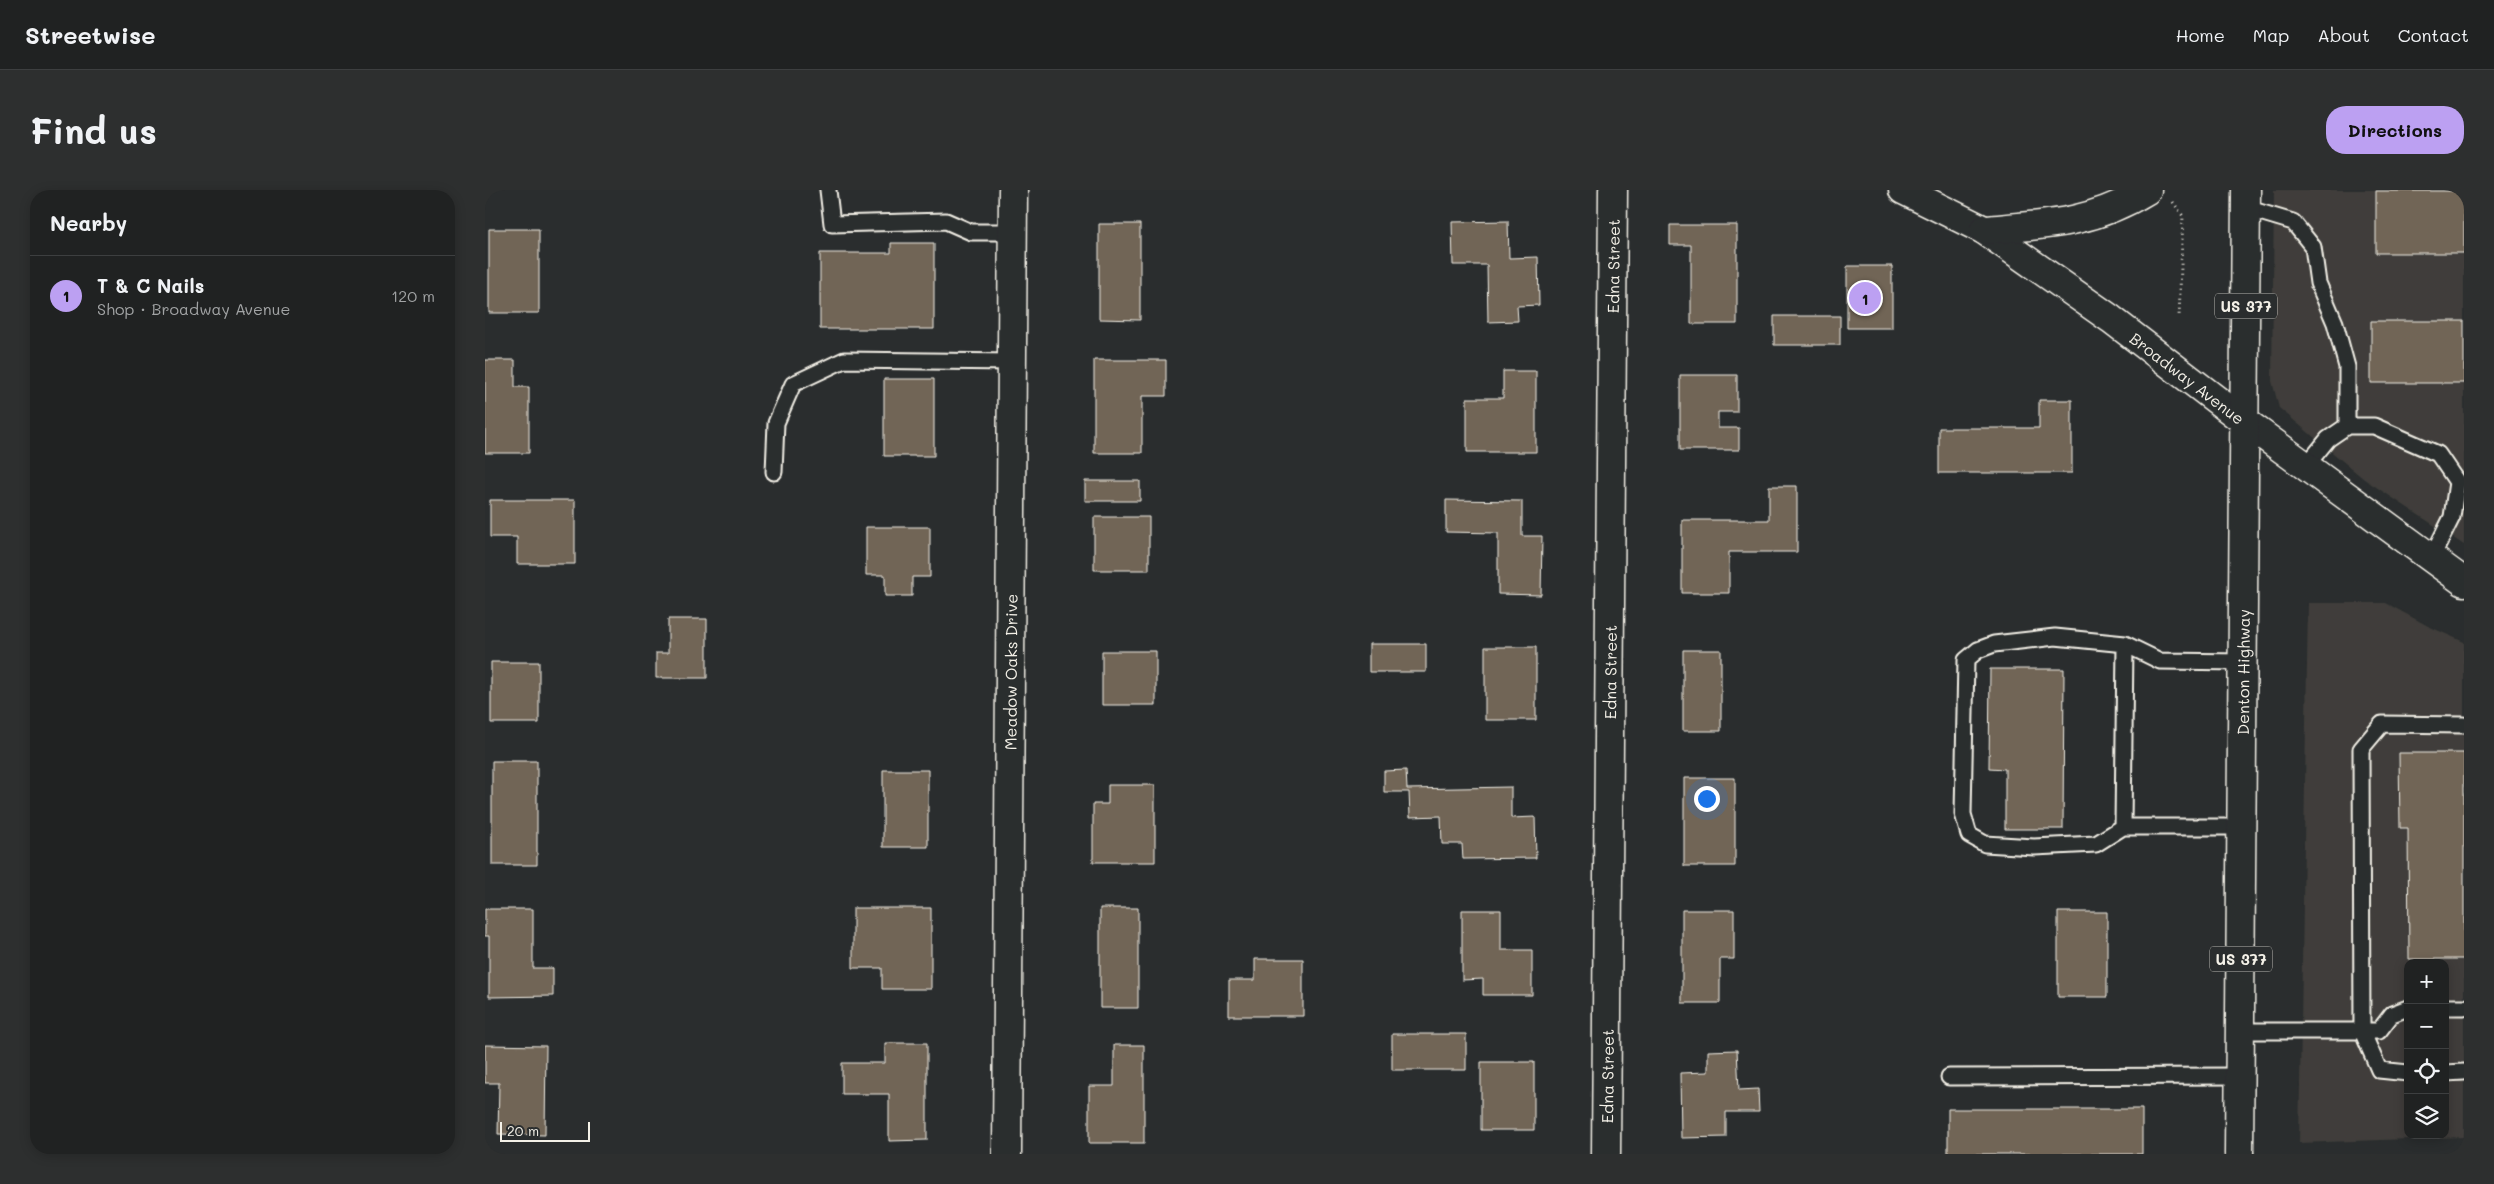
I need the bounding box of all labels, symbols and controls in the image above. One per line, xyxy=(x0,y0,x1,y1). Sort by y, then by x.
text: Streetwise xyxy=(25,19,155,50)
text: Home xyxy=(2176,23,2225,47)
text: Map xyxy=(2253,23,2289,47)
text: About xyxy=(2317,23,2370,47)
text: Contact xyxy=(2398,23,2469,47)
button: Directions xyxy=(2326,106,2464,154)
text: Find us xyxy=(30,107,157,153)
text: Nearby xyxy=(50,209,127,236)
street label: Edna Street xyxy=(1602,219,1623,313)
text: T & C Nails xyxy=(97,273,204,298)
pin: 1 xyxy=(1849,279,1881,317)
text: 1 xyxy=(62,285,70,306)
text: 120 m xyxy=(391,285,435,306)
road number: US 377 xyxy=(2215,294,2277,318)
text: Shop · Broadway Avenue xyxy=(97,298,290,319)
street label: Broadway Avenue xyxy=(2126,327,2249,428)
street label: Meadow Oaks Drive xyxy=(999,594,1021,750)
street label: Denton Highway xyxy=(2232,609,2253,735)
street label: Edna Street xyxy=(1599,625,1620,719)
your location xyxy=(1694,786,1720,812)
road number: US 377 xyxy=(2210,946,2272,972)
map controls xyxy=(2404,959,2449,1139)
button: + xyxy=(2404,959,2449,1004)
button: − xyxy=(2404,1004,2449,1049)
street label: Edna Street xyxy=(1596,1029,1617,1123)
button: locate xyxy=(2404,1049,2449,1094)
button: layers xyxy=(2404,1094,2449,1139)
scale bar xyxy=(500,1119,590,1142)
text: 20 m xyxy=(507,1121,539,1140)

